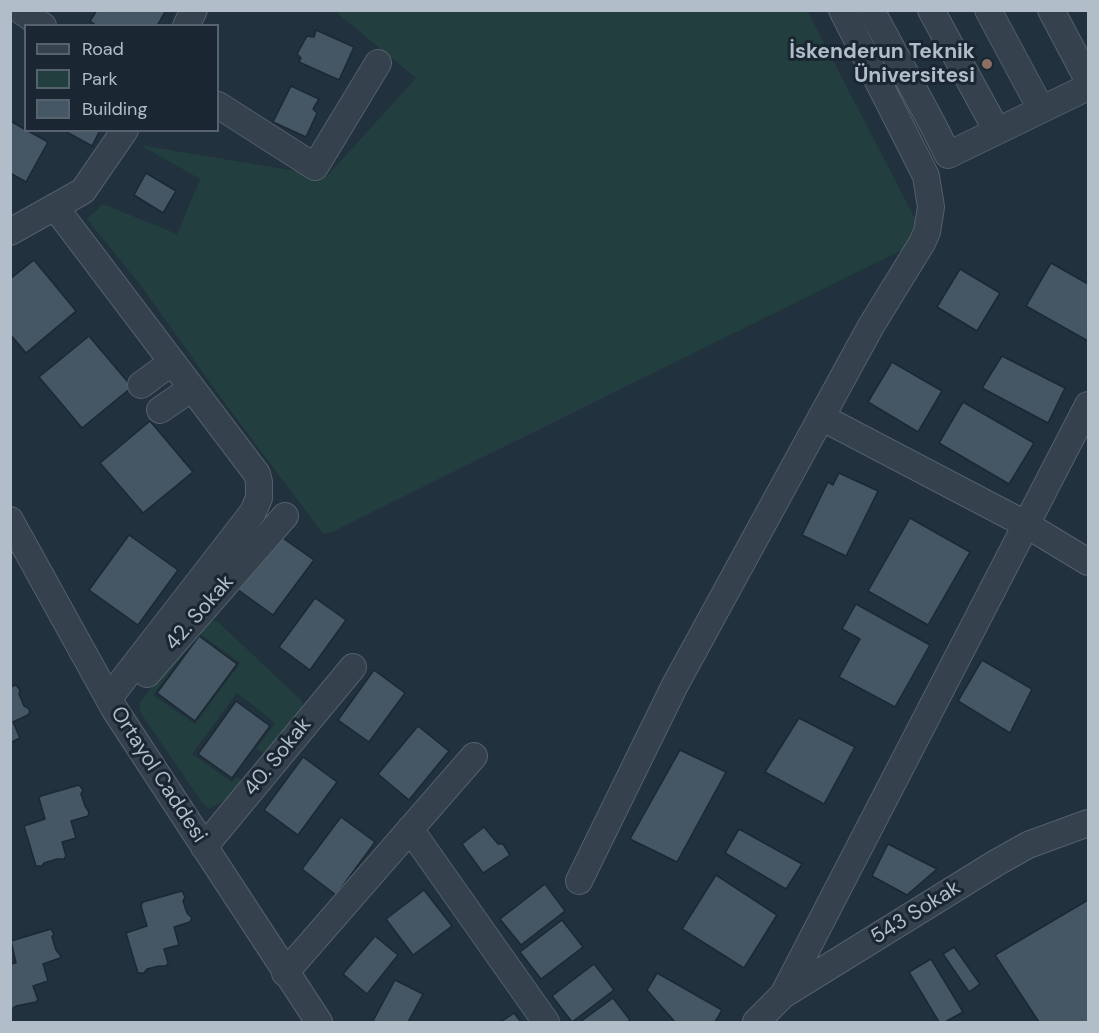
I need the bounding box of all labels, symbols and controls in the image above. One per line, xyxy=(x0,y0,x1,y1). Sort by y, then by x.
legend xyxy=(24,24,219,132)
text: Road xyxy=(82,37,124,61)
place label: İskenderun Teknik Üniversitesi xyxy=(789,39,975,89)
marker: İskenderun Teknik Üniversitesi xyxy=(980,57,994,71)
text: Park xyxy=(82,67,118,91)
text: Building xyxy=(82,97,147,121)
street label: 42. Sokak xyxy=(160,570,240,656)
street label: Ortayol Caddesi xyxy=(105,702,211,848)
street label: 40. Sokak xyxy=(239,713,317,801)
street label: 543 Sokak xyxy=(867,876,965,950)

